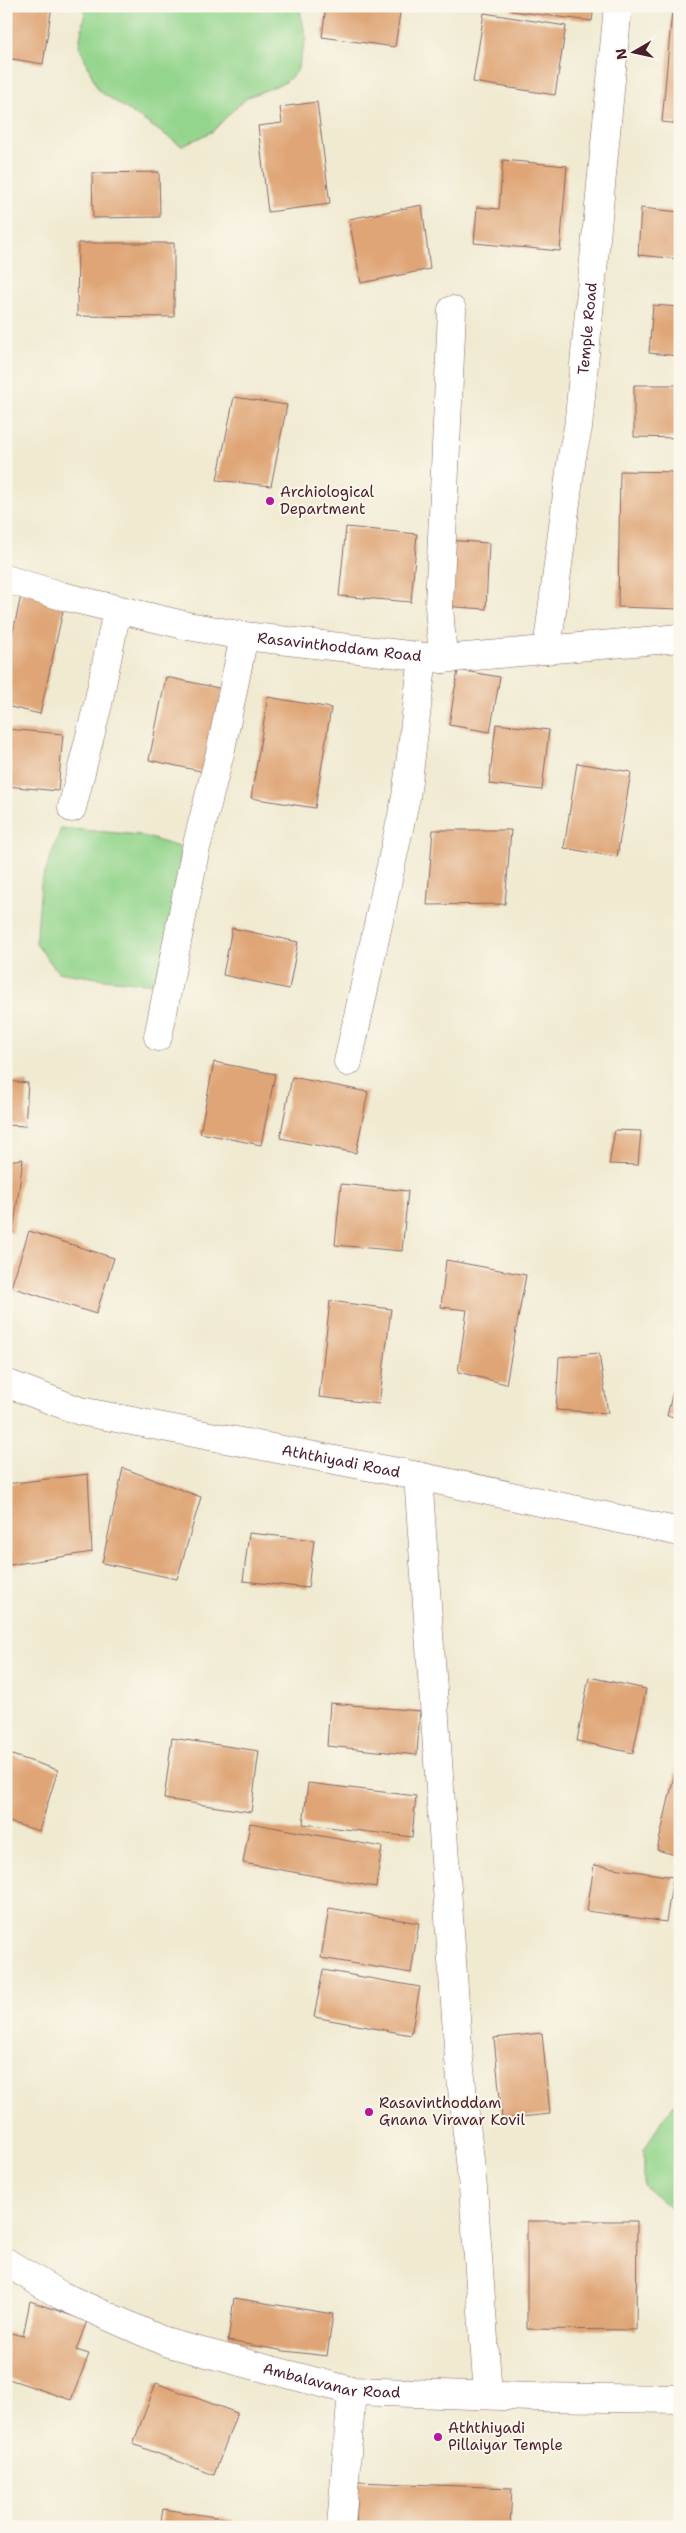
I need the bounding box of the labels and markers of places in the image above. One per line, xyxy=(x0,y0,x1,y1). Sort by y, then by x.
place label: Archiological Department xyxy=(280,482,374,519)
marker: Archiological Department xyxy=(264,495,276,507)
place label: Rasavinthoddam Gnana Viravar Kovil xyxy=(379,2093,525,2130)
marker: Rasavinthoddam Gnana Viravar Kovil xyxy=(363,2106,375,2118)
place label: Aththiyadi Pillaiyar Temple xyxy=(448,2418,563,2455)
marker: Aththiyadi Pillaiyar Temple xyxy=(432,2431,444,2443)

